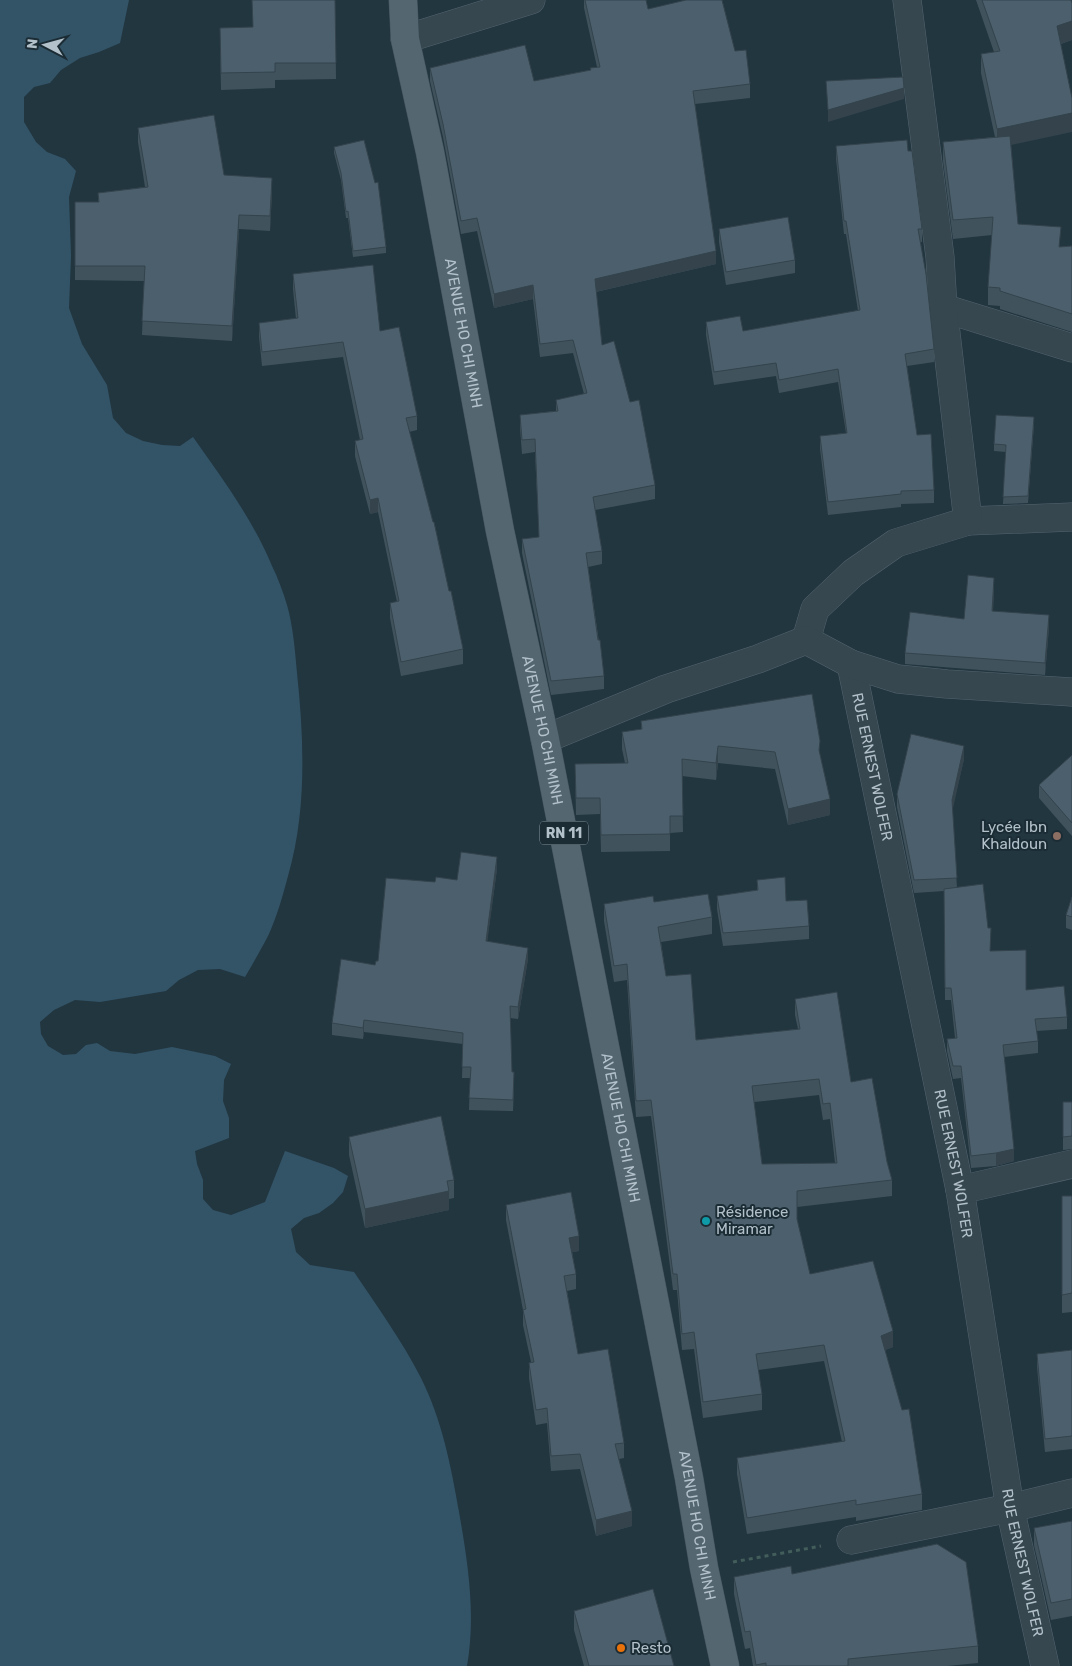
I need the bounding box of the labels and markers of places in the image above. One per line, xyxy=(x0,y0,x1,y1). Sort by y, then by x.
place label: Lycée Ibn Khaldoun xyxy=(981,818,1047,853)
marker: Lycée Ibn Khaldoun xyxy=(1051,830,1063,842)
place label: Résidence Miramar xyxy=(716,1203,789,1238)
marker: Résidence Miramar xyxy=(700,1215,712,1227)
place label: Resto xyxy=(631,1639,671,1657)
marker: Resto xyxy=(615,1642,627,1654)

